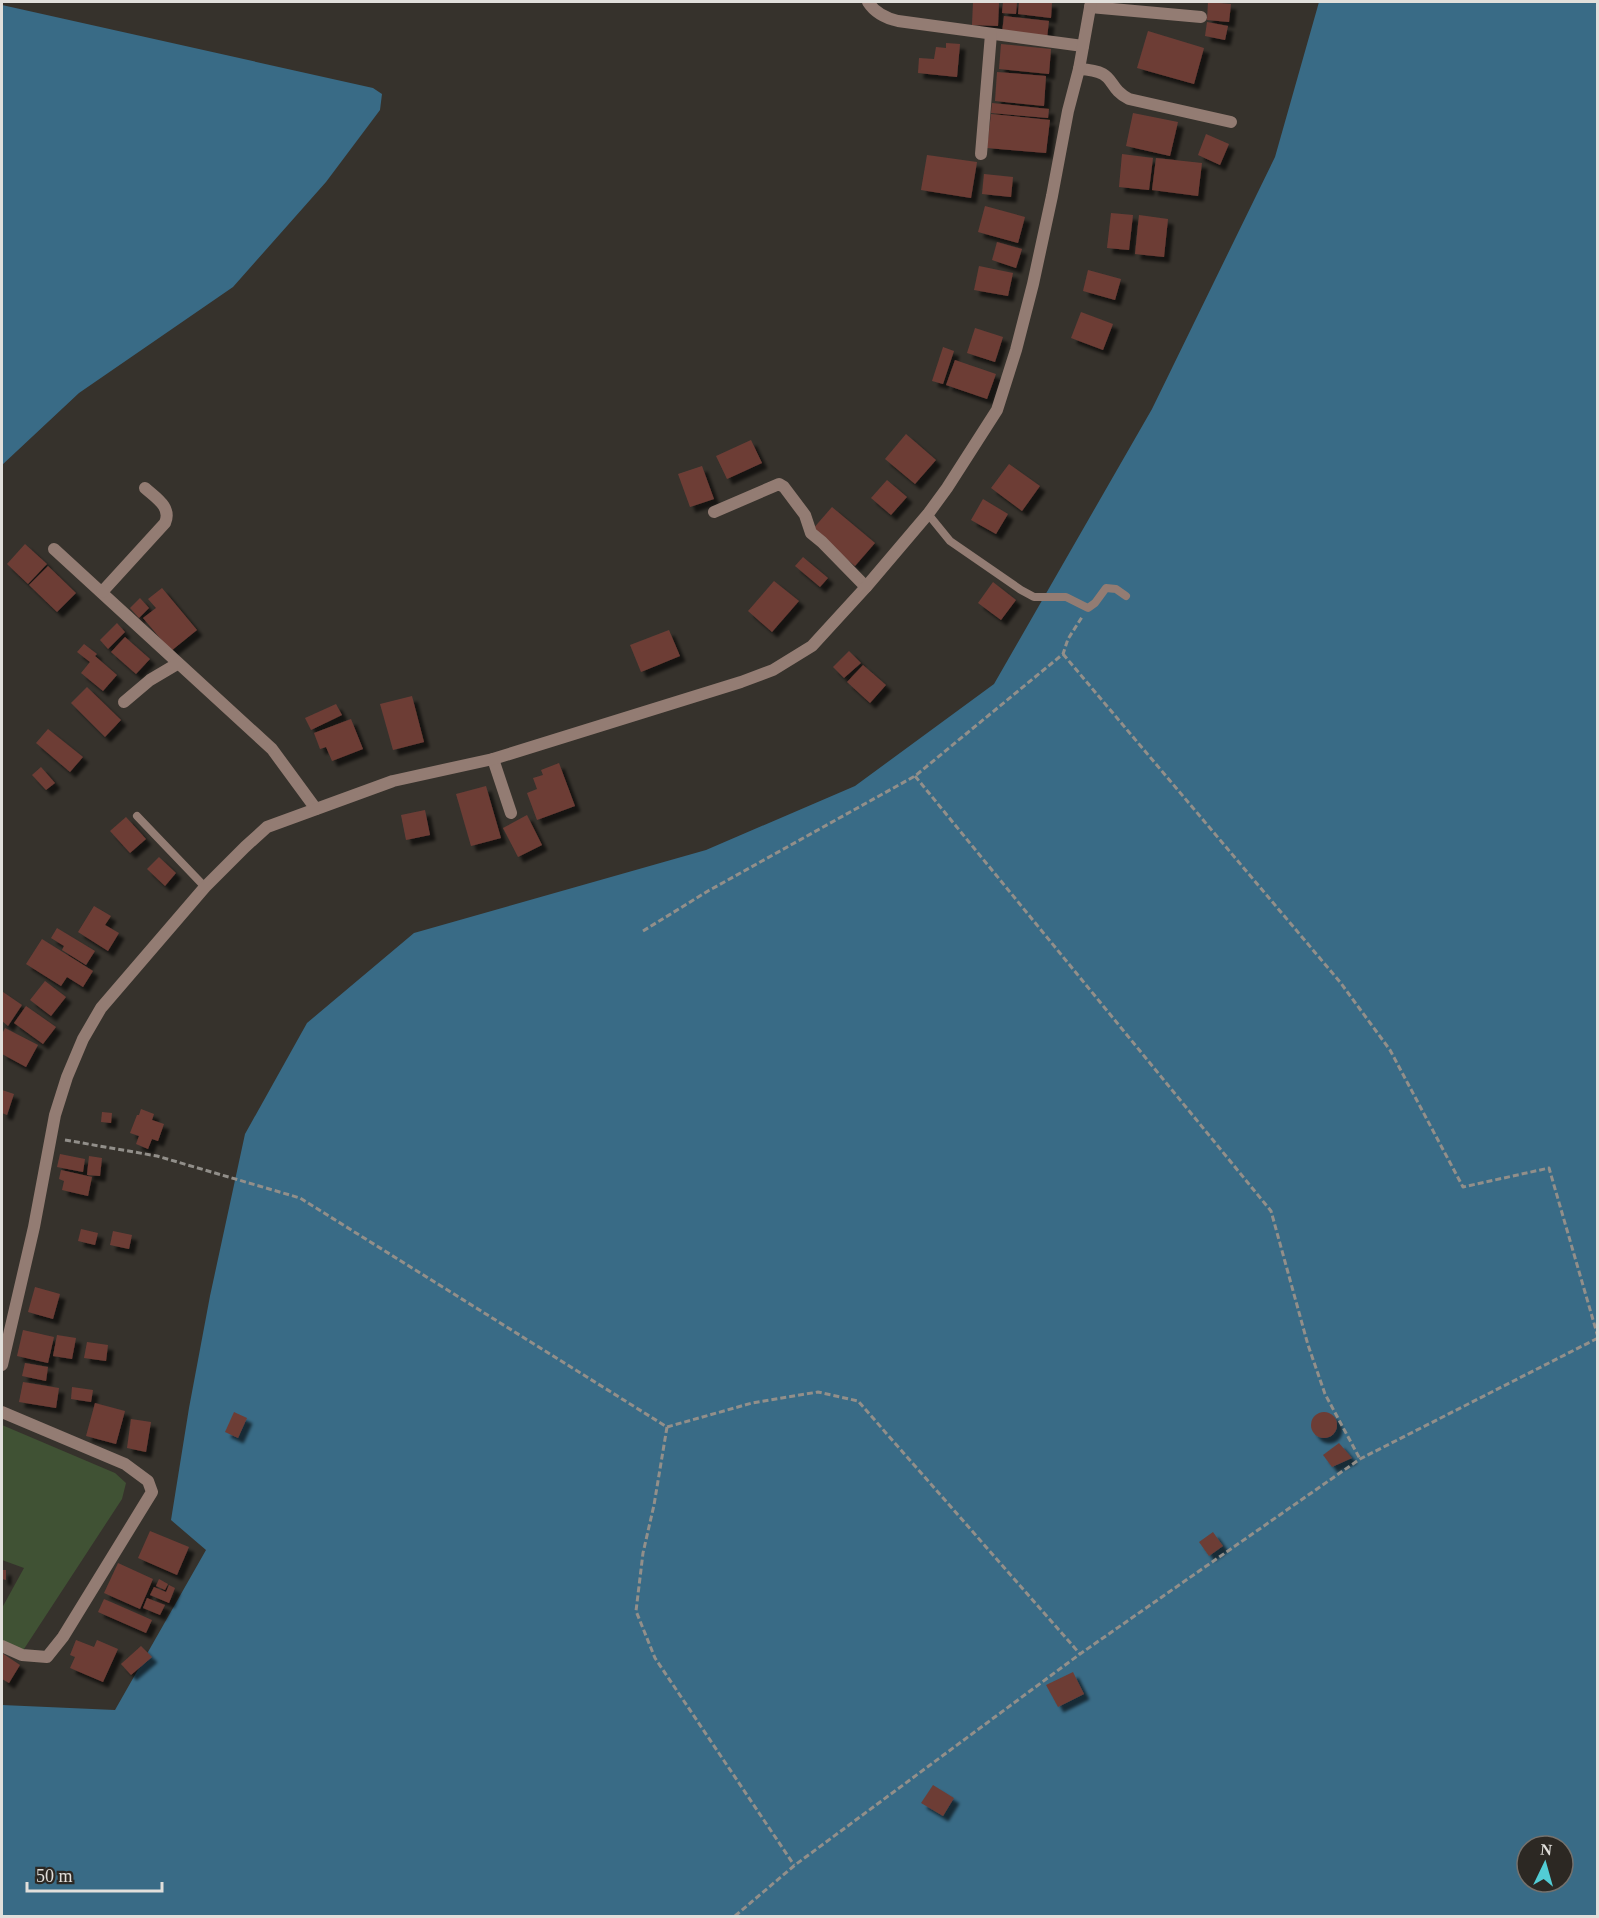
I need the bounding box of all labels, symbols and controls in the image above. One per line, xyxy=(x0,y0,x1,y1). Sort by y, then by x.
north arrow xyxy=(1515,1834,1575,1894)
text: N xyxy=(1540,1841,1553,1859)
scale bar xyxy=(27,1855,162,1893)
text: 50 m xyxy=(36,1866,73,1886)

